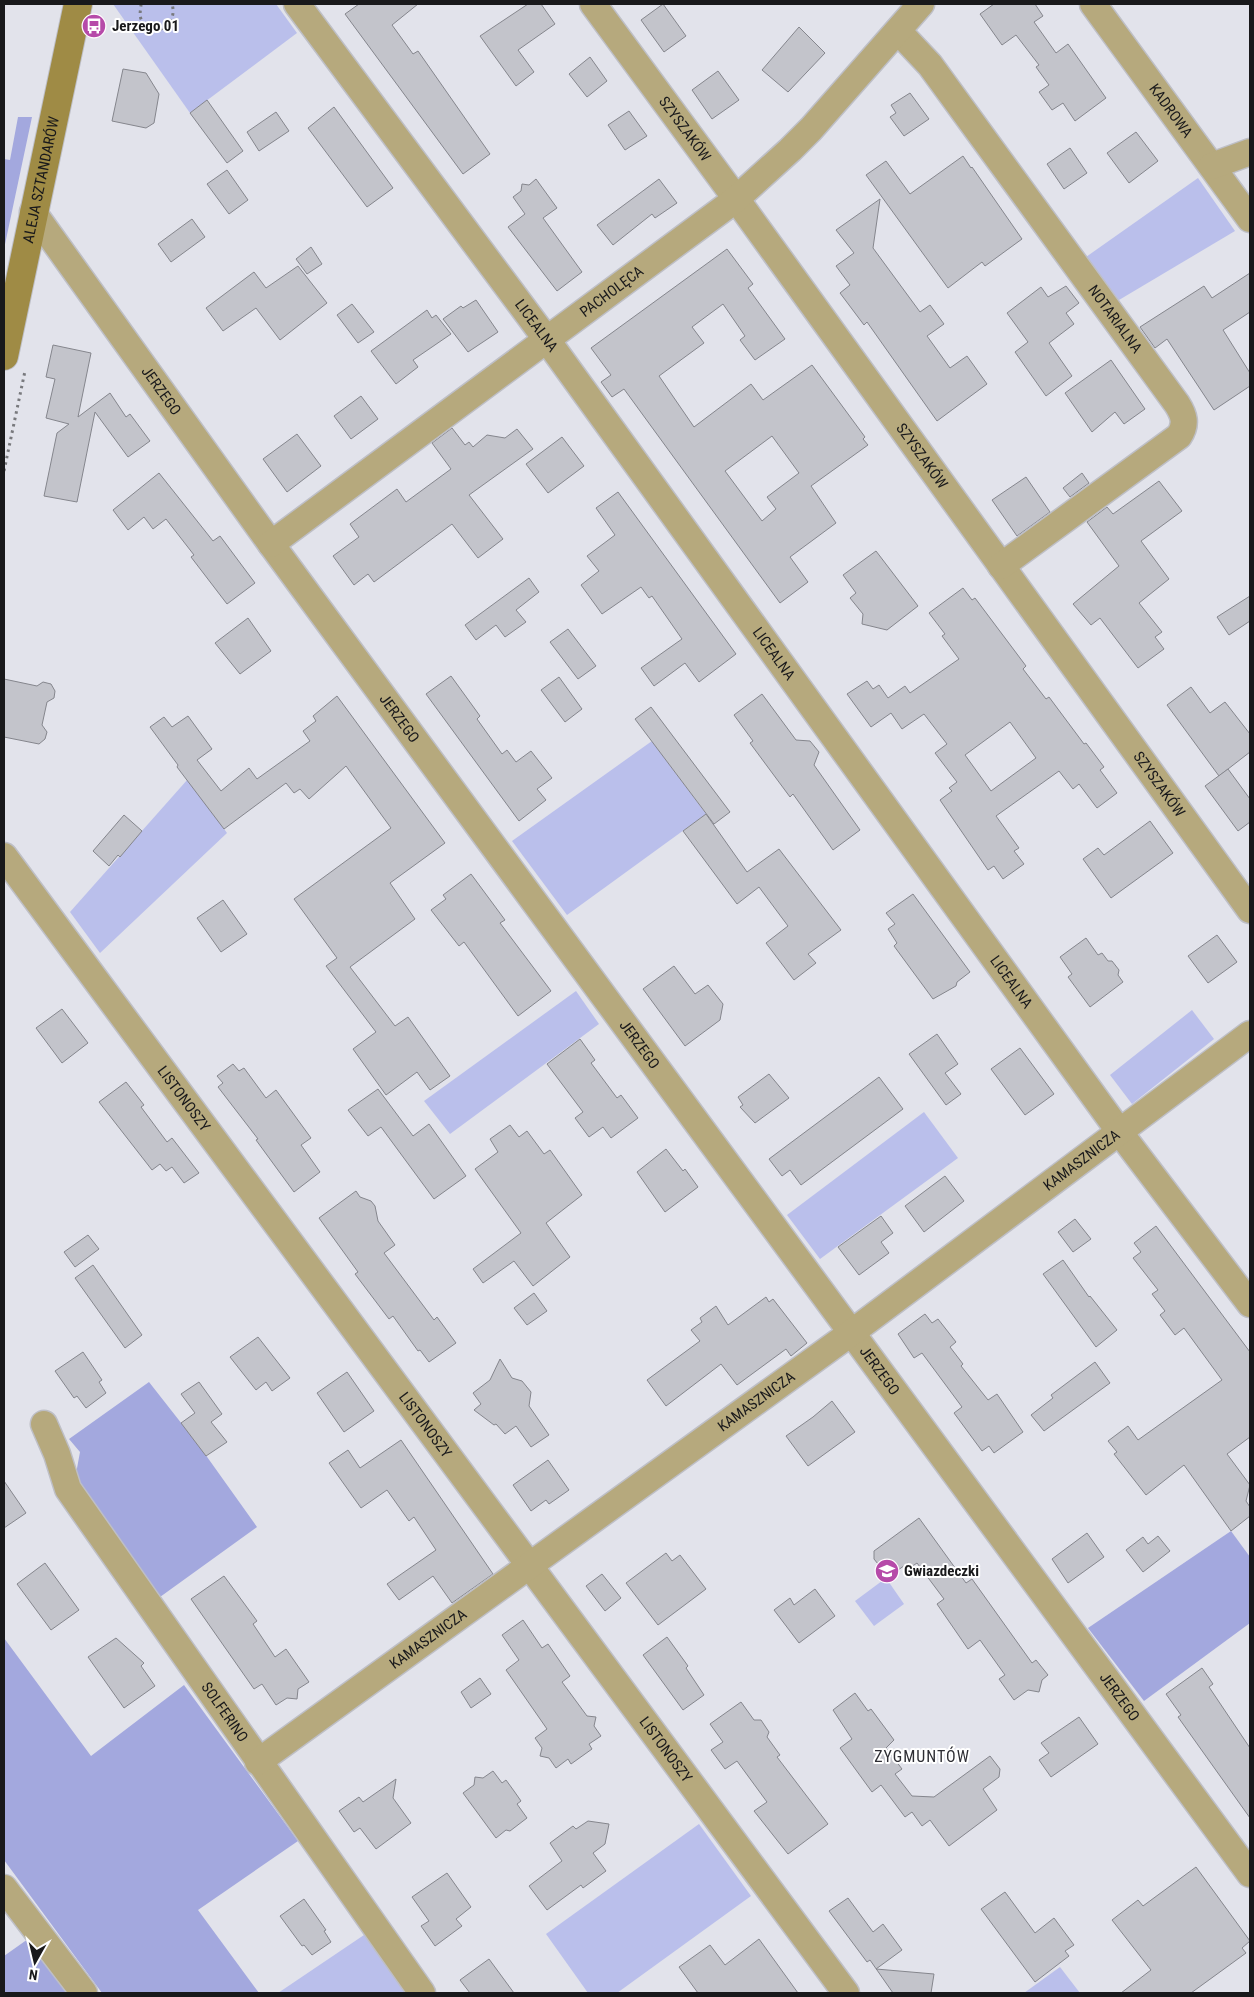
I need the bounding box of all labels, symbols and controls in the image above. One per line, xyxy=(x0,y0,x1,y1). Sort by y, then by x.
bus stop icon: Jerzego 01 xyxy=(81,13,107,39)
place label: Jerzego 01 xyxy=(112,17,179,35)
street label: KADROWA xyxy=(1145,80,1197,141)
street label: SZYSZAKÓW xyxy=(655,93,715,165)
street label: ALEJA SZTANDARÓW xyxy=(19,114,63,245)
street label: PACHOLĘCA xyxy=(576,262,647,321)
street label: NOTARIALNA xyxy=(1084,281,1146,357)
street label: LICEALNA xyxy=(511,296,562,356)
street label: JERZEGO xyxy=(138,363,185,419)
street label: SZYSZAKÓW xyxy=(892,420,952,493)
street label: LICEALNA xyxy=(749,624,799,684)
street label: JERZEGO xyxy=(376,691,423,746)
street label: SZYSZAKÓW xyxy=(1130,748,1189,821)
street label: LICEALNA xyxy=(986,952,1037,1012)
street label: JERZEGO xyxy=(616,1017,663,1072)
street label: LISTONOSZY xyxy=(154,1062,214,1135)
street label: KAMASZNICZA xyxy=(1040,1126,1124,1195)
street label: JERZEGO xyxy=(856,1343,903,1399)
street label: KAMASZNICZA xyxy=(714,1367,799,1435)
street label: LISTONOSZY xyxy=(395,1389,456,1461)
school or university icon: Gwiazdeczki xyxy=(874,1558,900,1584)
place label: Gwiazdeczki xyxy=(904,1562,979,1580)
street label: KAMASZNICZA xyxy=(386,1605,470,1673)
street label: JERZEGO xyxy=(1096,1669,1143,1725)
street label: SOLFERINO xyxy=(198,1679,252,1745)
street label: LISTONOSZY xyxy=(636,1713,696,1786)
district label: ZYGMUNTÓW xyxy=(874,1746,970,1766)
north arrow xyxy=(10,1937,60,1987)
text: N xyxy=(28,1966,39,1983)

